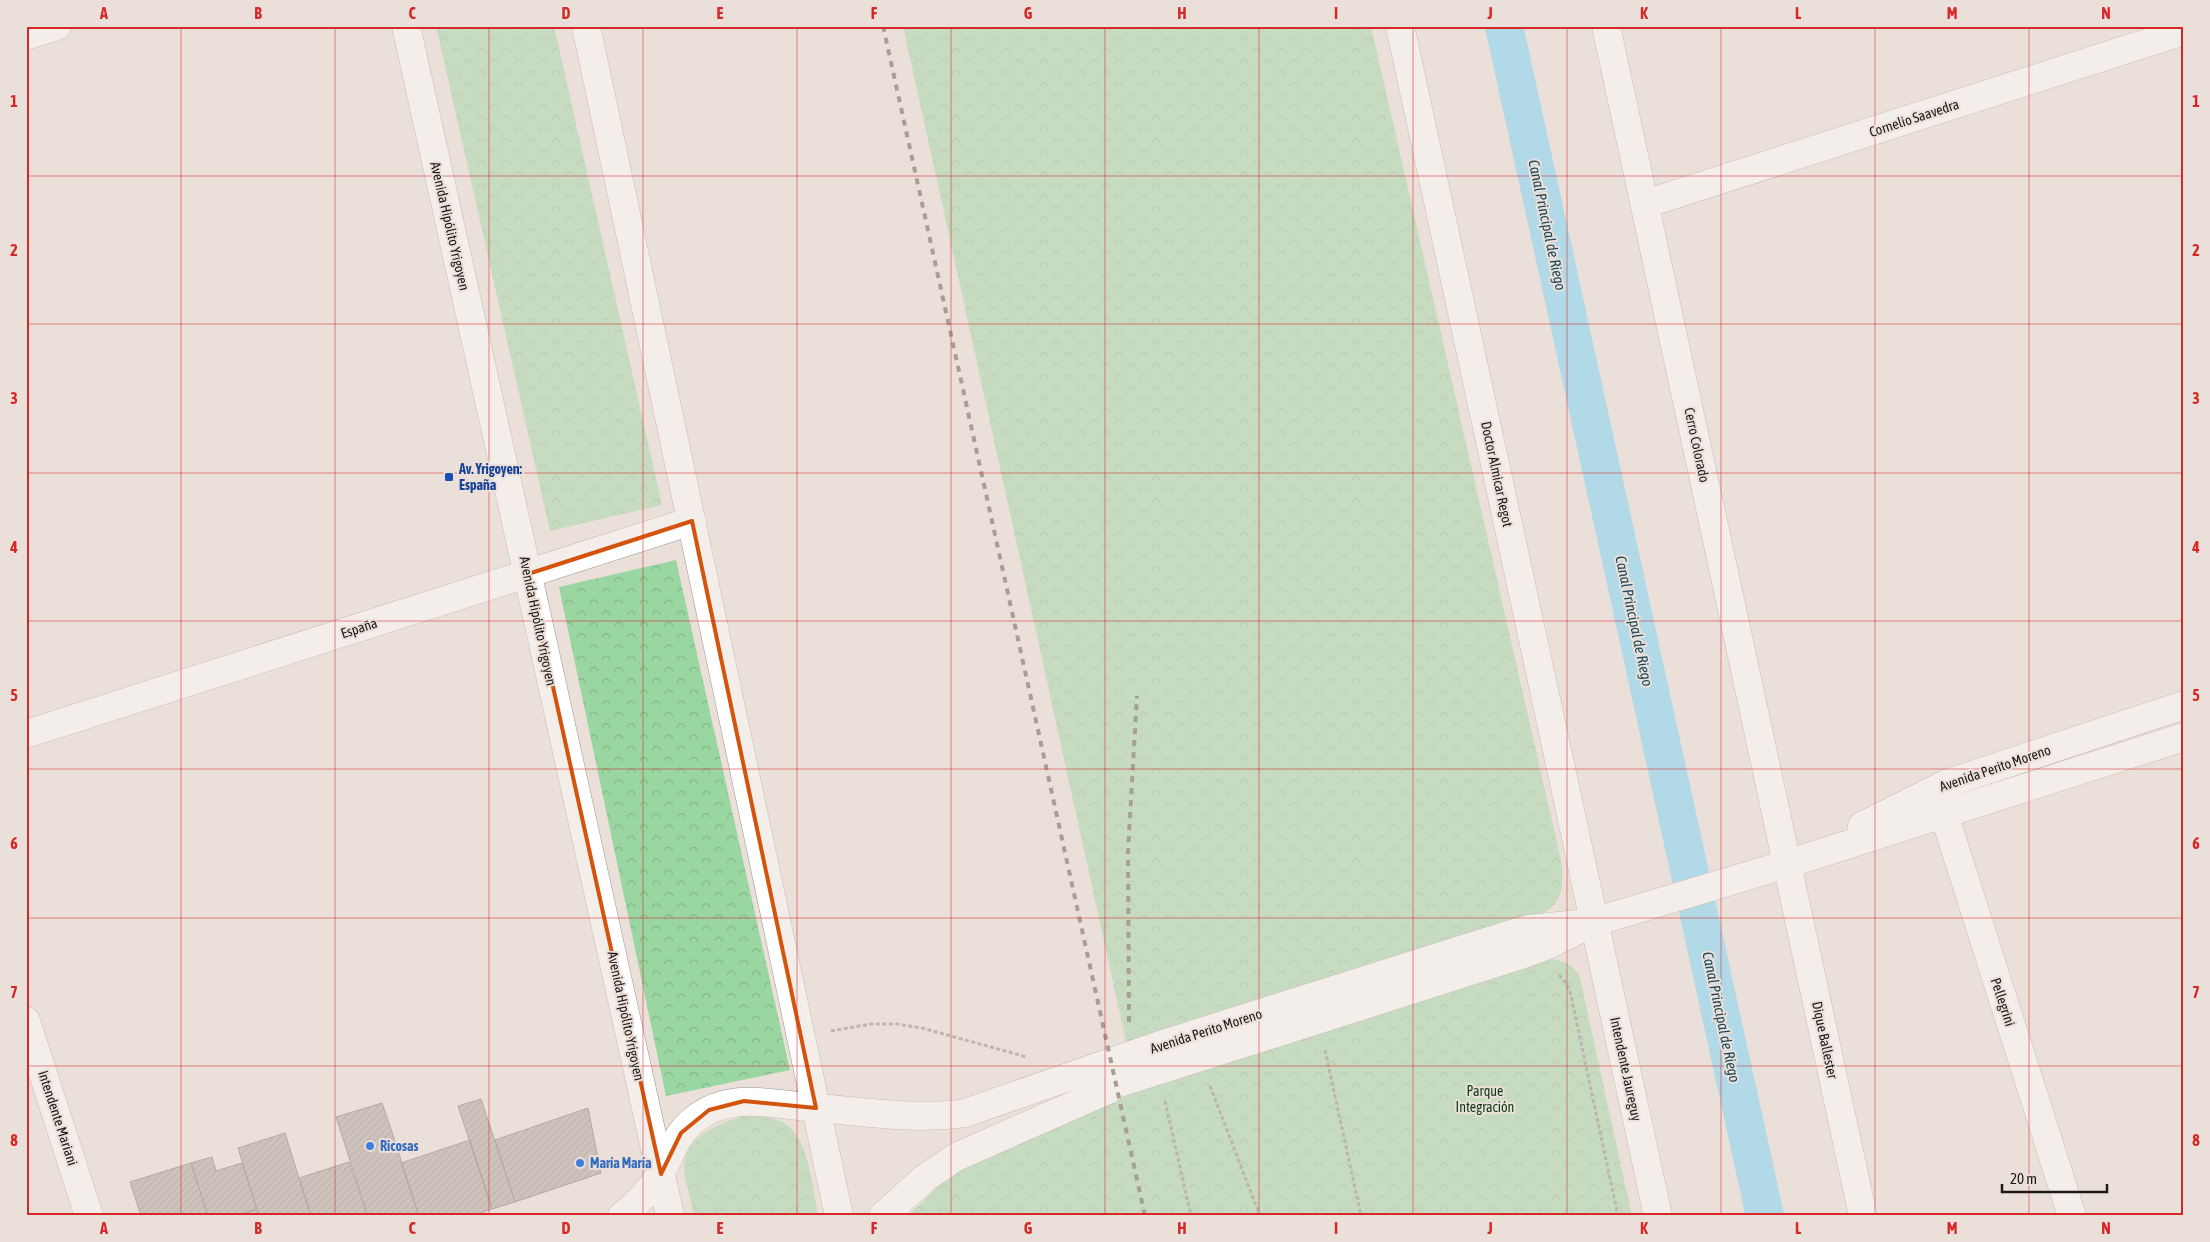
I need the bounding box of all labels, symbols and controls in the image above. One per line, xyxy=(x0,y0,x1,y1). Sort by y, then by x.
text: A xyxy=(99,4,108,22)
text: B xyxy=(254,4,262,22)
text: C xyxy=(408,4,416,22)
text: D xyxy=(562,4,571,22)
text: E xyxy=(717,4,724,22)
text: F xyxy=(871,4,878,22)
text: G xyxy=(1024,4,1033,22)
text: H xyxy=(1177,4,1187,22)
text: I xyxy=(1334,4,1338,22)
text: J xyxy=(1486,4,1493,22)
text: K xyxy=(1640,4,1648,22)
text: L xyxy=(1795,4,1802,22)
text: M xyxy=(1947,4,1957,22)
text: N xyxy=(2101,4,2111,22)
text: 1 xyxy=(10,92,18,110)
text: 1 xyxy=(2192,92,2200,110)
street label: Cornelio Saavedra xyxy=(1867,96,1961,140)
water label: Canal Principal de Riego xyxy=(1525,158,1570,292)
street label: Avenida Hipólito Yrigoyen xyxy=(427,160,473,292)
text: 2 xyxy=(10,241,18,259)
text: 2 xyxy=(2192,241,2200,259)
text: 3 xyxy=(10,389,18,407)
text: 3 xyxy=(2192,389,2200,407)
street label: Cerro Colorado xyxy=(1681,406,1713,484)
street label: Doctor Almicar Regot xyxy=(1478,420,1516,528)
place label: Av. Yrigoyen: España xyxy=(458,461,523,493)
marker: Av. Yrigoyen: España xyxy=(443,471,455,483)
text: 4 xyxy=(9,538,18,556)
text: 4 xyxy=(2191,538,2200,556)
water label: Canal Principal de Riego xyxy=(1612,554,1657,688)
street label: Avenida Hipólito Yrigoyen xyxy=(516,555,560,687)
street label: España xyxy=(339,615,379,641)
text: 5 xyxy=(10,686,18,704)
text: 5 xyxy=(2192,686,2200,704)
street label: Avenida Perito Moreno xyxy=(1937,741,2053,795)
text: 6 xyxy=(10,834,18,852)
text: 6 xyxy=(2192,834,2200,852)
street label: Avenida Hipólito Yrigoyen xyxy=(604,950,648,1082)
water label: Canal Principal de Riego xyxy=(1699,950,1744,1084)
street label: Pellegrini xyxy=(1988,976,2018,1028)
text: 7 xyxy=(10,983,18,1001)
text: 7 xyxy=(2192,983,2200,1001)
street label: Dique Ballester xyxy=(1809,1000,1841,1081)
street label: Avenida Perito Moreno xyxy=(1148,1005,1264,1057)
street label: Intendente Jaureguy xyxy=(1607,1015,1645,1123)
street label: Intendente Mariani xyxy=(35,1068,81,1168)
park label: Parque Integración xyxy=(1456,1083,1514,1115)
text: 8 xyxy=(10,1131,18,1149)
text: 8 xyxy=(2192,1131,2200,1149)
place label: Ricosas xyxy=(380,1138,418,1154)
marker: Ricosas xyxy=(364,1140,376,1152)
place label: María María xyxy=(590,1155,652,1171)
marker: María María xyxy=(574,1157,586,1169)
scale bar xyxy=(2002,1162,2108,1194)
text: 20 m xyxy=(2010,1170,2037,1187)
text: A xyxy=(99,1219,108,1237)
text: B xyxy=(254,1219,262,1237)
text: C xyxy=(408,1219,416,1237)
text: D xyxy=(562,1219,571,1237)
text: E xyxy=(717,1219,724,1237)
text: F xyxy=(871,1219,878,1237)
text: G xyxy=(1024,1219,1033,1237)
text: H xyxy=(1177,1219,1187,1237)
text: I xyxy=(1334,1219,1338,1237)
text: J xyxy=(1486,1219,1493,1237)
text: K xyxy=(1640,1219,1648,1237)
text: L xyxy=(1795,1219,1802,1237)
text: M xyxy=(1947,1219,1957,1237)
text: N xyxy=(2101,1219,2111,1237)

